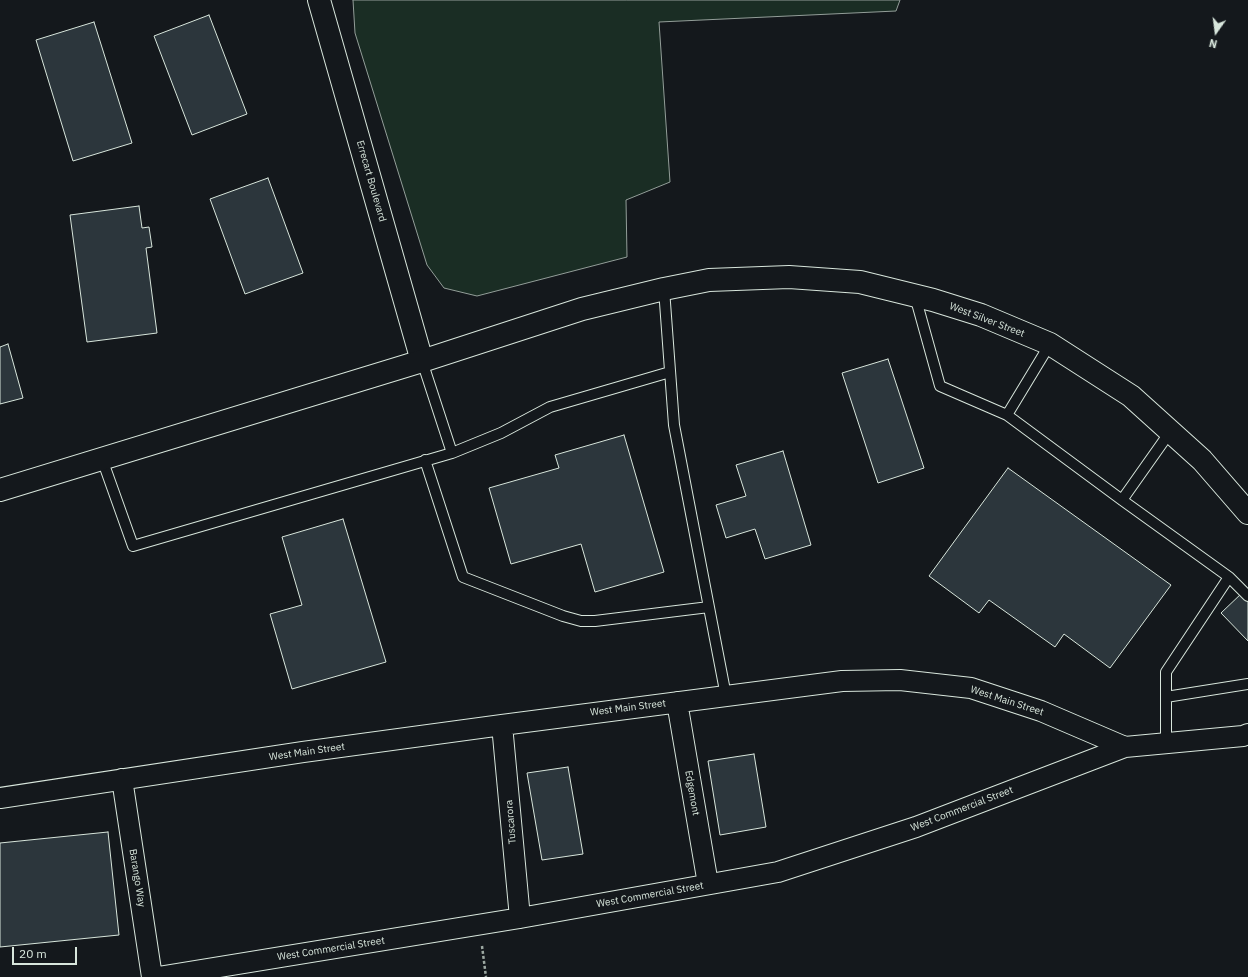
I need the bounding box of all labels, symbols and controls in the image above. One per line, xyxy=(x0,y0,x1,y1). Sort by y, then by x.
north arrow xyxy=(1196,12,1236,52)
text: N xyxy=(1208,36,1219,51)
street label: Errecart Boulevard xyxy=(354,139,388,223)
street label: West Silver Street xyxy=(948,300,1026,340)
street label: West Main Street xyxy=(969,683,1045,719)
street label: West Main Street xyxy=(589,697,667,719)
street label: West Main Street xyxy=(268,741,346,763)
street label: Edgemont xyxy=(682,769,702,817)
street label: West Commercial Street xyxy=(909,784,1015,834)
street label: Tuscarora xyxy=(503,799,519,845)
street label: Barango Way xyxy=(126,848,148,908)
street label: West Commercial Street xyxy=(595,880,705,910)
street label: West Commercial Street xyxy=(276,935,386,963)
scale bar xyxy=(14,939,79,965)
text: 20 m xyxy=(19,946,47,961)

